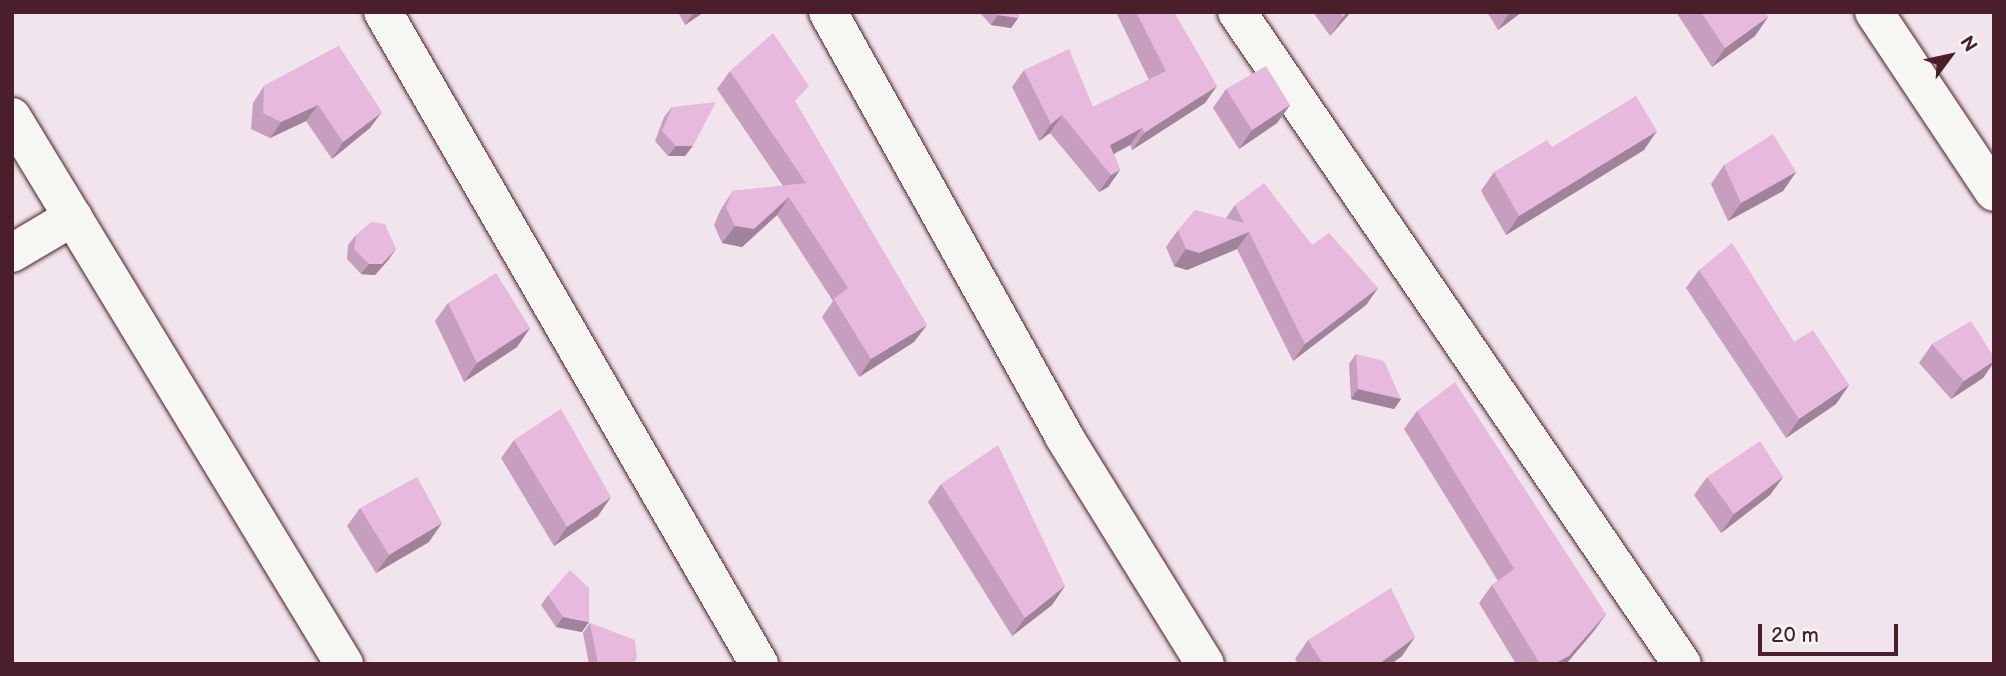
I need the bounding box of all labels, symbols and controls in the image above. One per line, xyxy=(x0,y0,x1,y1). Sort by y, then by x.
north arrow xyxy=(1915,21,1985,91)
text: N xyxy=(1954,32,1982,57)
scale bar xyxy=(1761,610,1901,654)
text: 20 m xyxy=(1771,623,1819,648)

